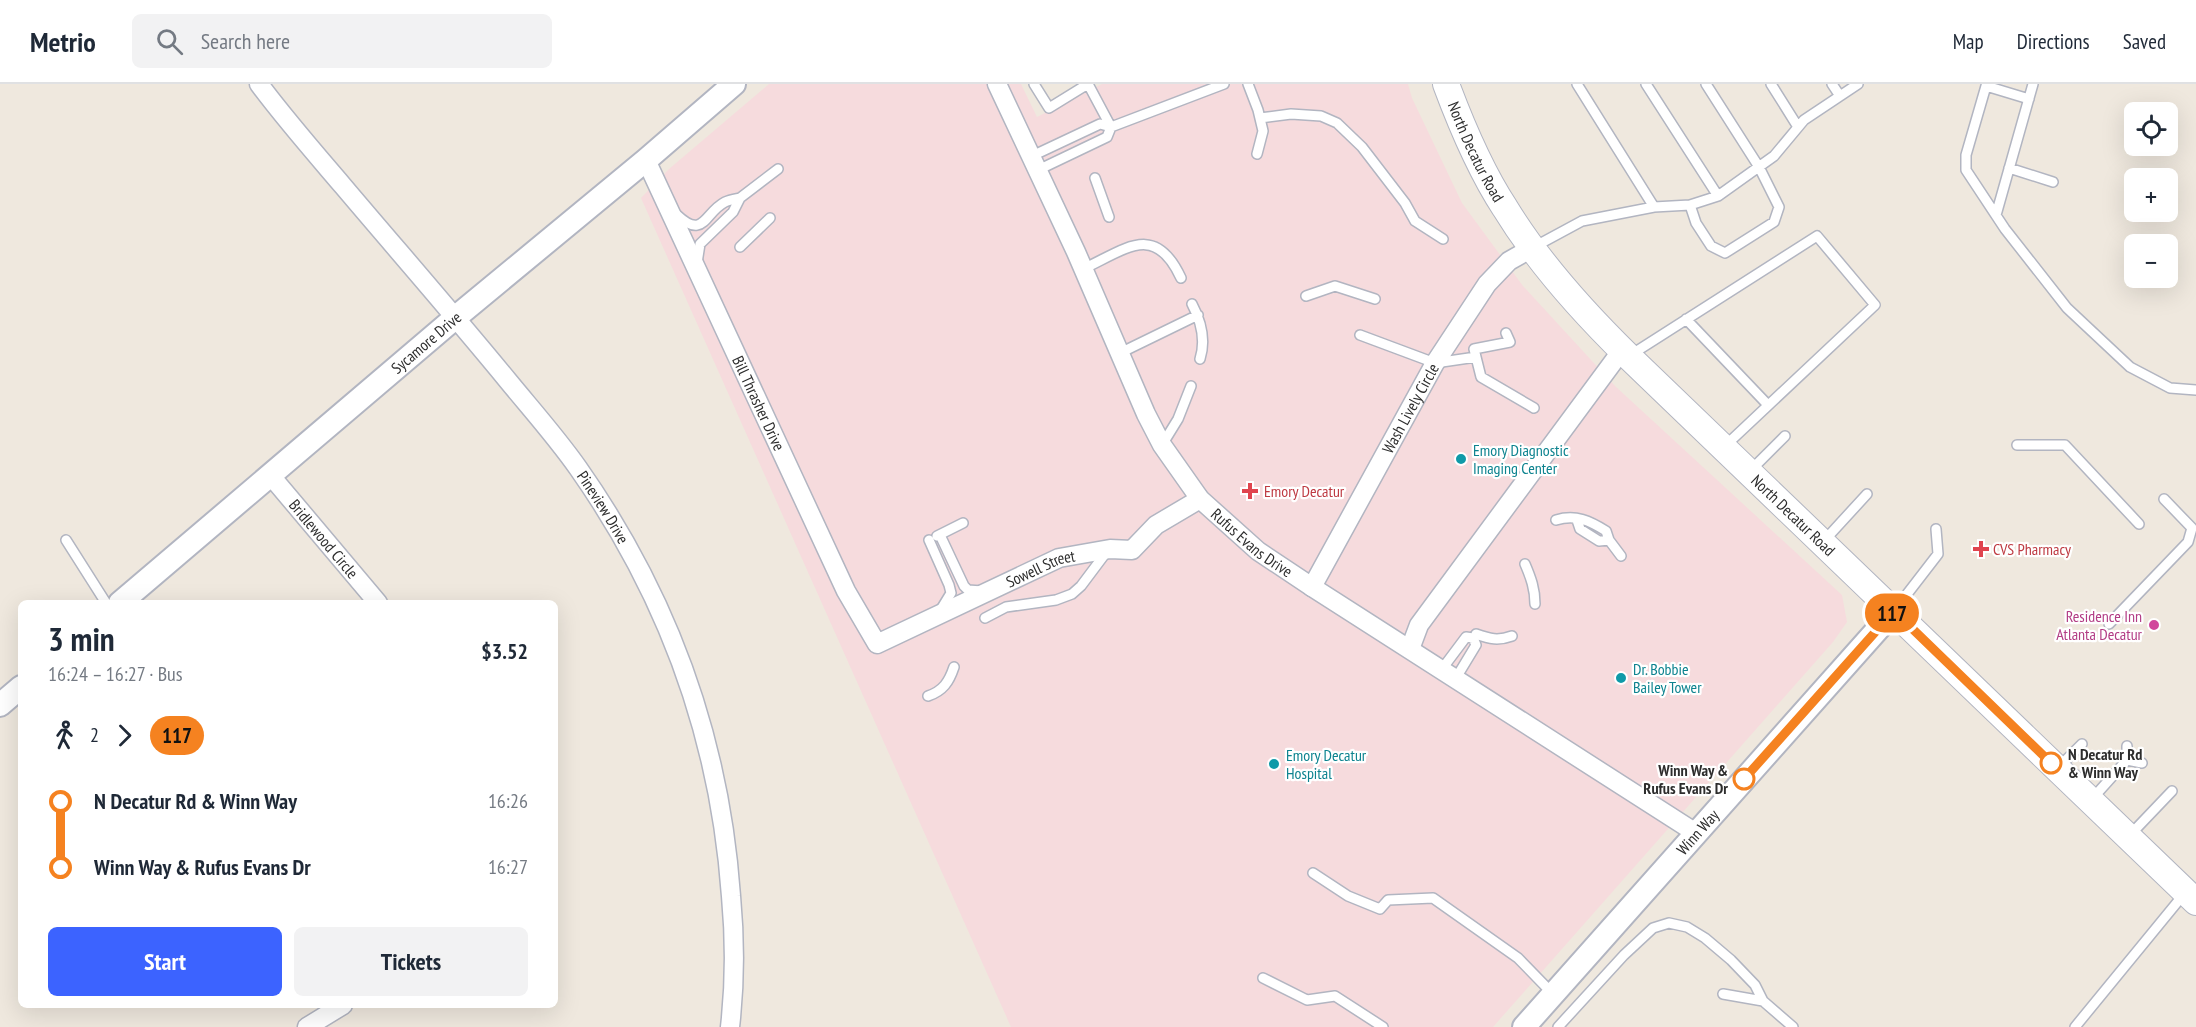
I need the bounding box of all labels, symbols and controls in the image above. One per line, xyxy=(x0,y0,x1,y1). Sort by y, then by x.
search box xyxy=(132,14,552,68)
text: Metrio xyxy=(30,23,96,60)
icon: search xyxy=(153,25,186,58)
text: Search here xyxy=(201,27,290,55)
text: Map xyxy=(1953,28,1984,55)
text: Directions xyxy=(2017,28,2090,55)
text: Saved xyxy=(2123,28,2166,55)
street label: North Decatur Road xyxy=(1444,99,1509,205)
map controls xyxy=(2124,102,2178,288)
button: locate xyxy=(2124,102,2178,156)
button: + xyxy=(2124,168,2178,222)
button: − xyxy=(2124,234,2178,288)
street label: Sycamore Drive xyxy=(387,307,465,378)
street label: Bill Thrasher Drive xyxy=(728,352,789,454)
street label: Wash Lively Circle xyxy=(1378,360,1443,457)
place label: Emory Diagnostic Imaging Center xyxy=(1473,440,1569,478)
marker: Emory Diagnostic Imaging Center xyxy=(1454,452,1468,466)
street label: Pineview Drive xyxy=(573,467,634,547)
street label: North Decatur Road xyxy=(1747,470,1840,560)
place label: Emory Decatur xyxy=(1264,481,1345,501)
marker: Emory Decatur xyxy=(1241,482,1259,500)
street label: Bridlewood Circle xyxy=(285,495,363,582)
street label: Rufus Evans Drive xyxy=(1207,504,1296,581)
place label: CVS Pharmacy xyxy=(1993,539,2071,559)
marker: CVS Pharmacy xyxy=(1974,542,1988,556)
street label: Sowell Street xyxy=(1003,545,1077,592)
line badge: 117 xyxy=(1858,594,1926,632)
text: 117 xyxy=(1877,600,1907,627)
place label: Residence Inn Atlanta Decatur xyxy=(2056,606,2143,644)
text: 3 min xyxy=(48,617,115,660)
marker: Residence Inn Atlanta Decatur xyxy=(2147,618,2161,632)
text: $3.52 xyxy=(481,637,528,665)
place label: Dr. Bobbie Bailey Tower xyxy=(1633,659,1702,697)
text: 16:24 – 16:27 · Bus xyxy=(48,661,183,687)
marker: Dr. Bobbie Bailey Tower xyxy=(1614,671,1628,685)
icon: walk xyxy=(48,719,81,752)
icon: forward xyxy=(108,719,141,752)
text: 2 xyxy=(90,722,99,748)
text: 117 xyxy=(162,722,192,749)
place label: N Decatur Rd & Winn Way xyxy=(2068,744,2142,782)
place label: Emory Decatur Hospital xyxy=(1286,745,1367,783)
marker: N Decatur Rd & Winn Way xyxy=(2040,752,2062,774)
marker: Emory Decatur Hospital xyxy=(1267,757,1281,771)
place label: Winn Way & Rufus Evans Dr xyxy=(1643,760,1728,798)
marker: Winn Way & Rufus Evans Dr xyxy=(1733,768,1755,790)
text: N Decatur Rd & Winn Way xyxy=(94,787,297,815)
text: 16:26 xyxy=(488,788,528,814)
street label: Winn Way xyxy=(1672,805,1723,859)
text: Winn Way & Rufus Evans Dr xyxy=(94,853,311,881)
text: 16:27 xyxy=(488,854,528,880)
button: Start xyxy=(48,927,282,996)
button: Tickets xyxy=(294,927,528,996)

